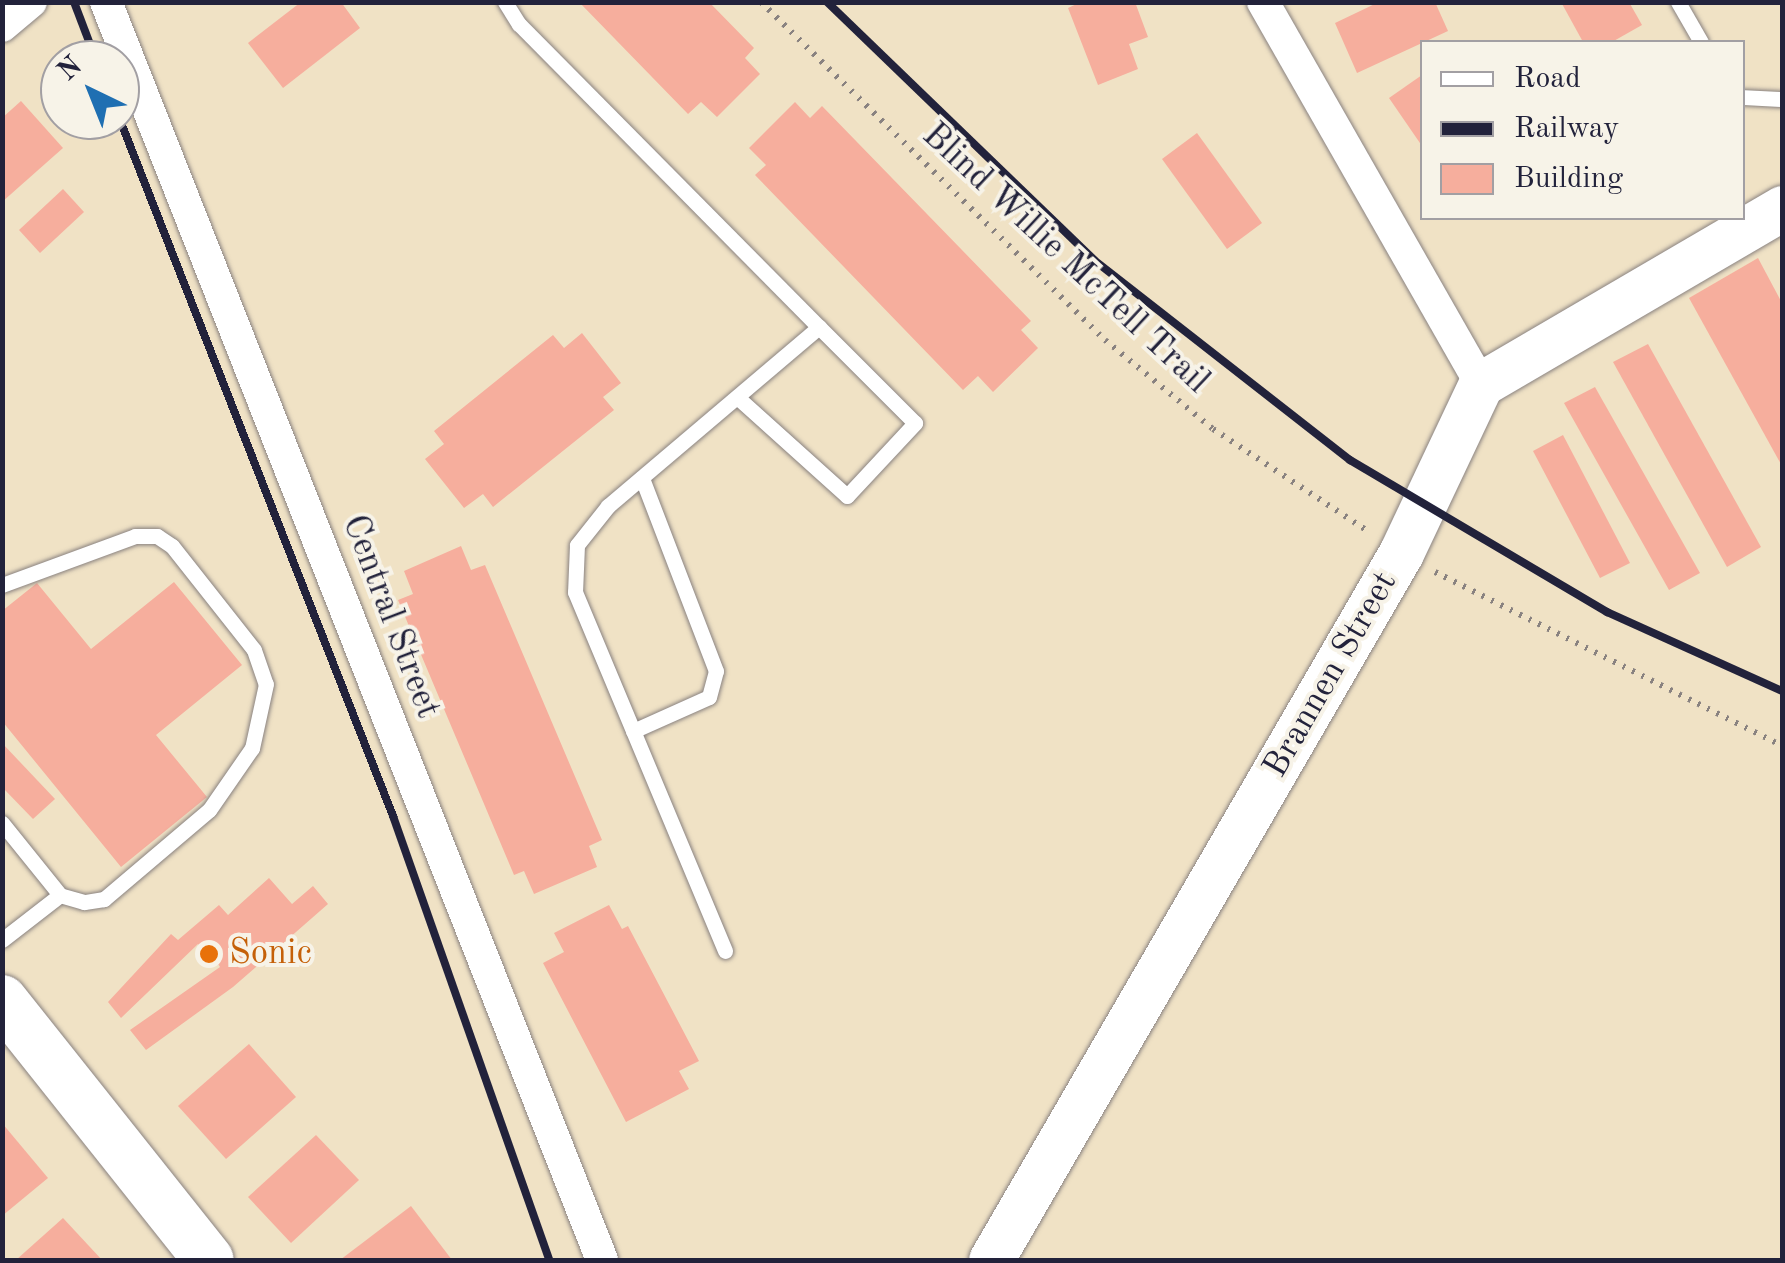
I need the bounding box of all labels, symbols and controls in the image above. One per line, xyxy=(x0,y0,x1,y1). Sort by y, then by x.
north arrow xyxy=(40,40,140,140)
legend xyxy=(1420,40,1745,220)
text: N xyxy=(54,52,88,87)
text: Road xyxy=(1514,64,1581,94)
text: Railway xyxy=(1514,114,1619,144)
street label: Blind Willie McTell Trail xyxy=(913,115,1217,403)
text: Building xyxy=(1514,164,1623,194)
street label: Central Street xyxy=(332,509,448,725)
street label: Brannen Street xyxy=(1255,564,1407,786)
place label: Sonic xyxy=(229,933,312,975)
marker: Sonic xyxy=(198,943,220,965)

